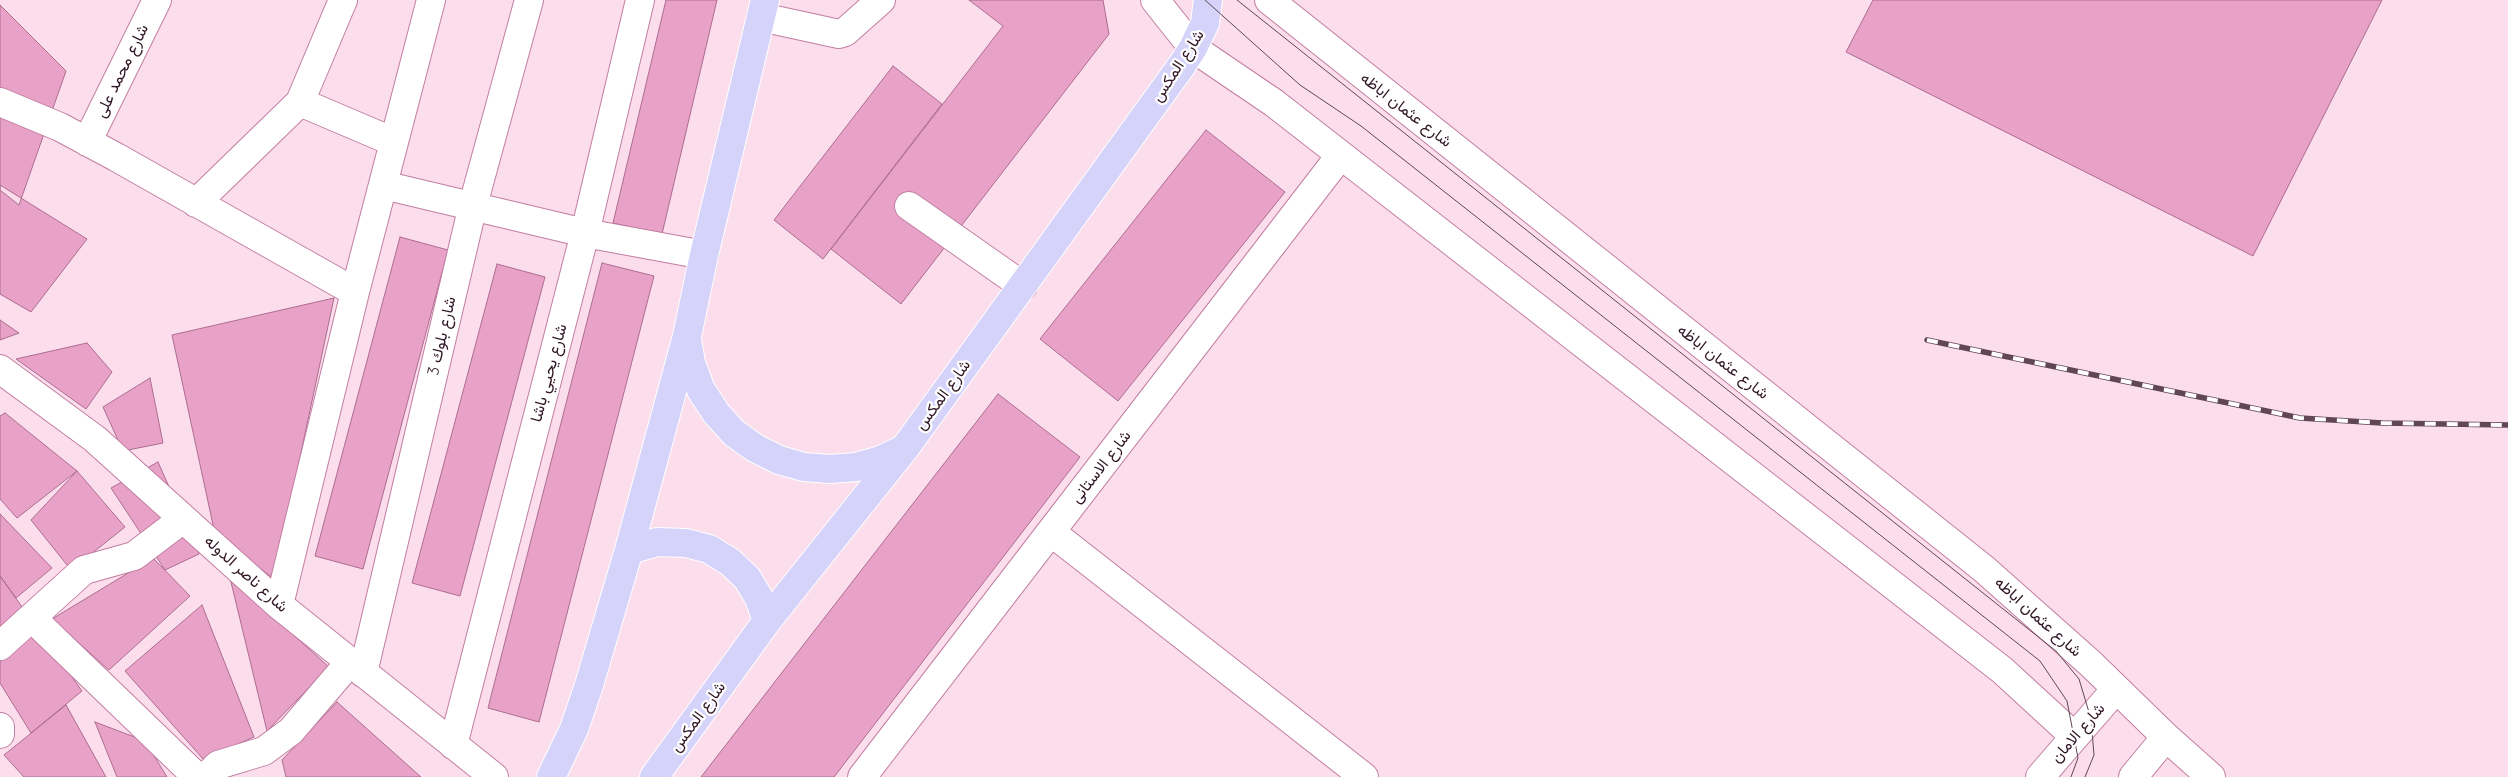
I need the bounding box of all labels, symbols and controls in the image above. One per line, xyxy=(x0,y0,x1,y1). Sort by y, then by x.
street label: شارع محمد على xyxy=(91,21,153,121)
street label: شارع المكس xyxy=(1148,26,1208,106)
street label: شارع عثمان اباظه xyxy=(1357,68,1455,152)
street label: شارع بلوك 3 xyxy=(424,295,460,377)
street label: شارع عثمان اباظه xyxy=(1674,320,1772,404)
street label: شارع يحيي باشا xyxy=(527,322,571,424)
street label: شارع المكس xyxy=(911,356,975,434)
street label: شارع الاستانى xyxy=(1067,427,1135,507)
street label: شارع ناصر الدوله xyxy=(200,531,292,617)
street label: شارع عثمان اباظه xyxy=(1991,573,2085,661)
street label: شارع المكس xyxy=(666,678,730,756)
street label: شارع الامان xyxy=(2047,699,2109,767)

